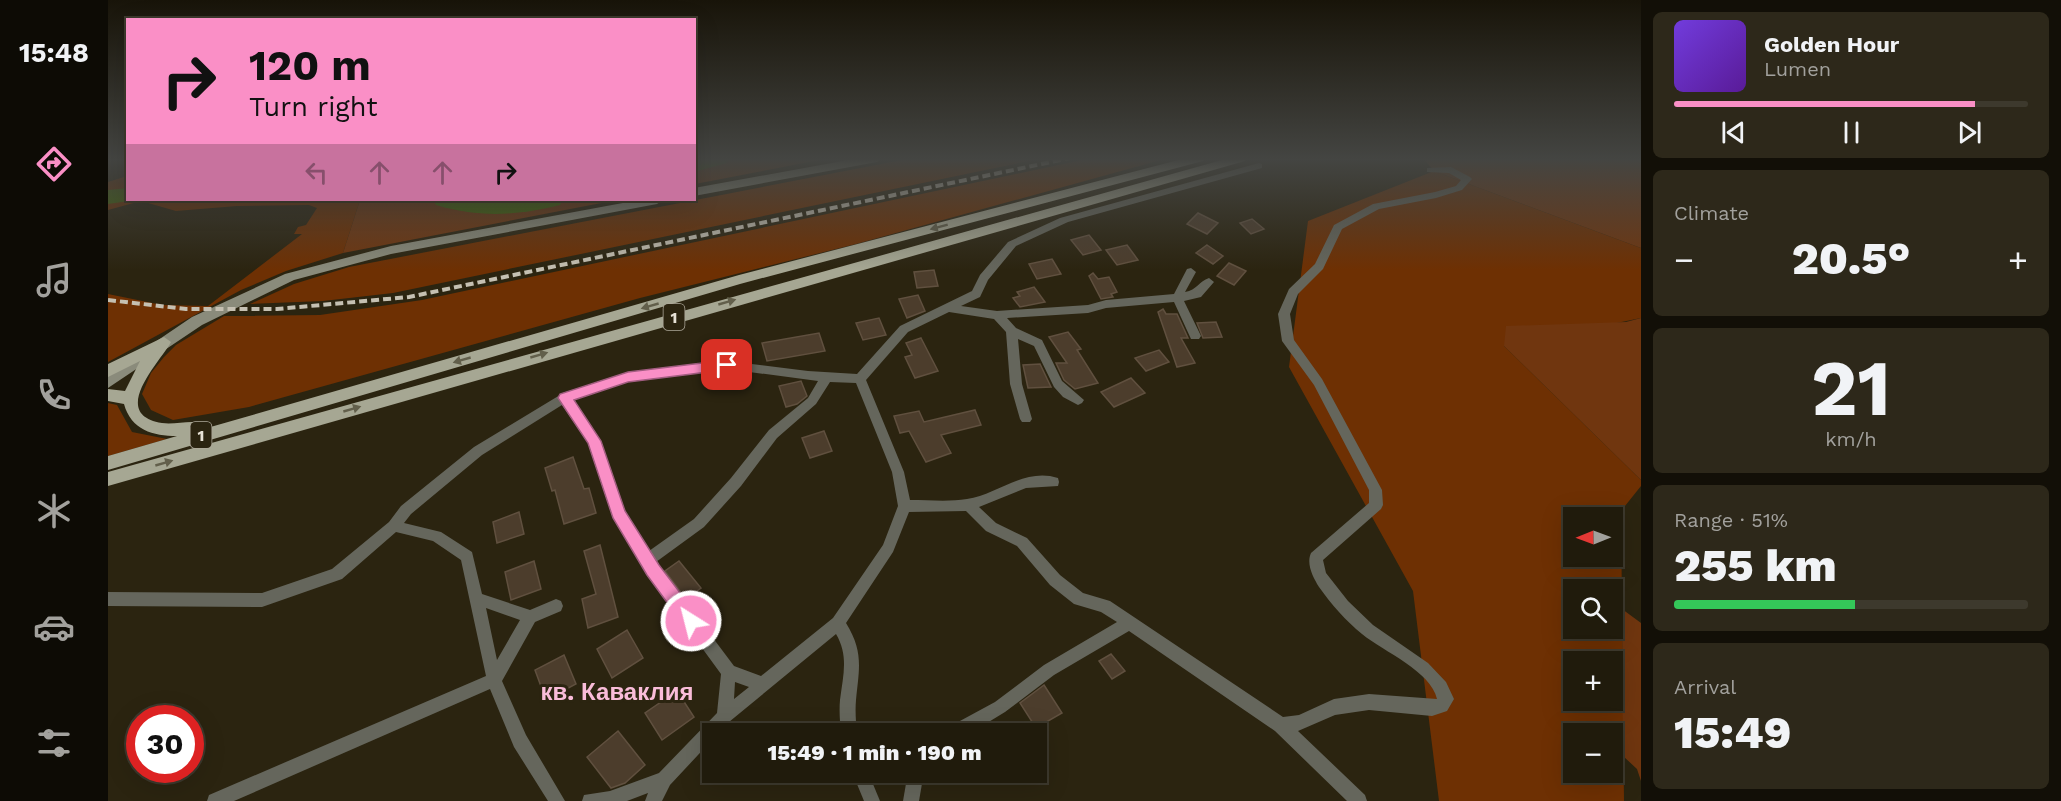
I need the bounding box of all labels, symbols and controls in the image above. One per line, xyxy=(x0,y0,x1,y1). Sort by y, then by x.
text: Golden Hour xyxy=(1764,32,1899,57)
text: 15:48 xyxy=(19,37,89,69)
text: 120 m xyxy=(249,41,371,90)
icon: right xyxy=(150,42,228,120)
text: Lumen xyxy=(1764,57,1831,81)
text: Turn right xyxy=(249,91,378,123)
icon: previous xyxy=(1717,116,1750,149)
icon: pause xyxy=(1835,116,1868,149)
icon: next xyxy=(1953,116,1986,149)
icon: directions xyxy=(33,143,75,185)
icon: left xyxy=(300,156,333,189)
icon: ahead xyxy=(363,156,396,189)
icon: ahead xyxy=(426,156,459,189)
icon: right xyxy=(489,156,522,189)
text: Climate xyxy=(1674,201,1749,225)
one-way arrow xyxy=(930,223,948,232)
text: 20.5° xyxy=(1792,232,1910,285)
text: − xyxy=(1674,240,1694,279)
text: + xyxy=(2008,240,2028,279)
icon: music xyxy=(33,259,75,301)
one-way arrow xyxy=(718,297,736,306)
one-way arrow xyxy=(641,302,659,311)
road number: 1 xyxy=(664,304,684,330)
pin xyxy=(701,339,752,390)
text: 21 xyxy=(1811,342,1891,434)
icon: arrive xyxy=(710,348,743,381)
one-way arrow xyxy=(530,350,548,359)
one-way arrow xyxy=(453,355,471,365)
icon: phone xyxy=(33,374,75,416)
one-way arrow xyxy=(343,404,361,413)
road number: 1 xyxy=(190,422,212,448)
text: km/h xyxy=(1825,427,1877,451)
one-way arrow xyxy=(155,457,173,467)
icon: climate xyxy=(33,490,75,532)
north arrow xyxy=(1563,507,1623,567)
map controls xyxy=(1563,507,1623,783)
text: Range · 51% xyxy=(1674,508,1788,532)
text: 255 km xyxy=(1674,539,1837,592)
button: search xyxy=(1563,579,1623,639)
position arrow xyxy=(659,589,723,653)
icon: car xyxy=(33,606,75,648)
button: + xyxy=(1563,651,1623,711)
text: Arrival xyxy=(1674,675,1736,699)
district label: кв. Каваклия xyxy=(541,678,693,706)
speed limit sign: 30 xyxy=(126,705,204,783)
text: 15:49 xyxy=(1674,706,1791,759)
icon: filters xyxy=(33,722,75,764)
button: − xyxy=(1563,723,1623,783)
text: 15:49 · 1 min · 190 m xyxy=(767,740,982,765)

